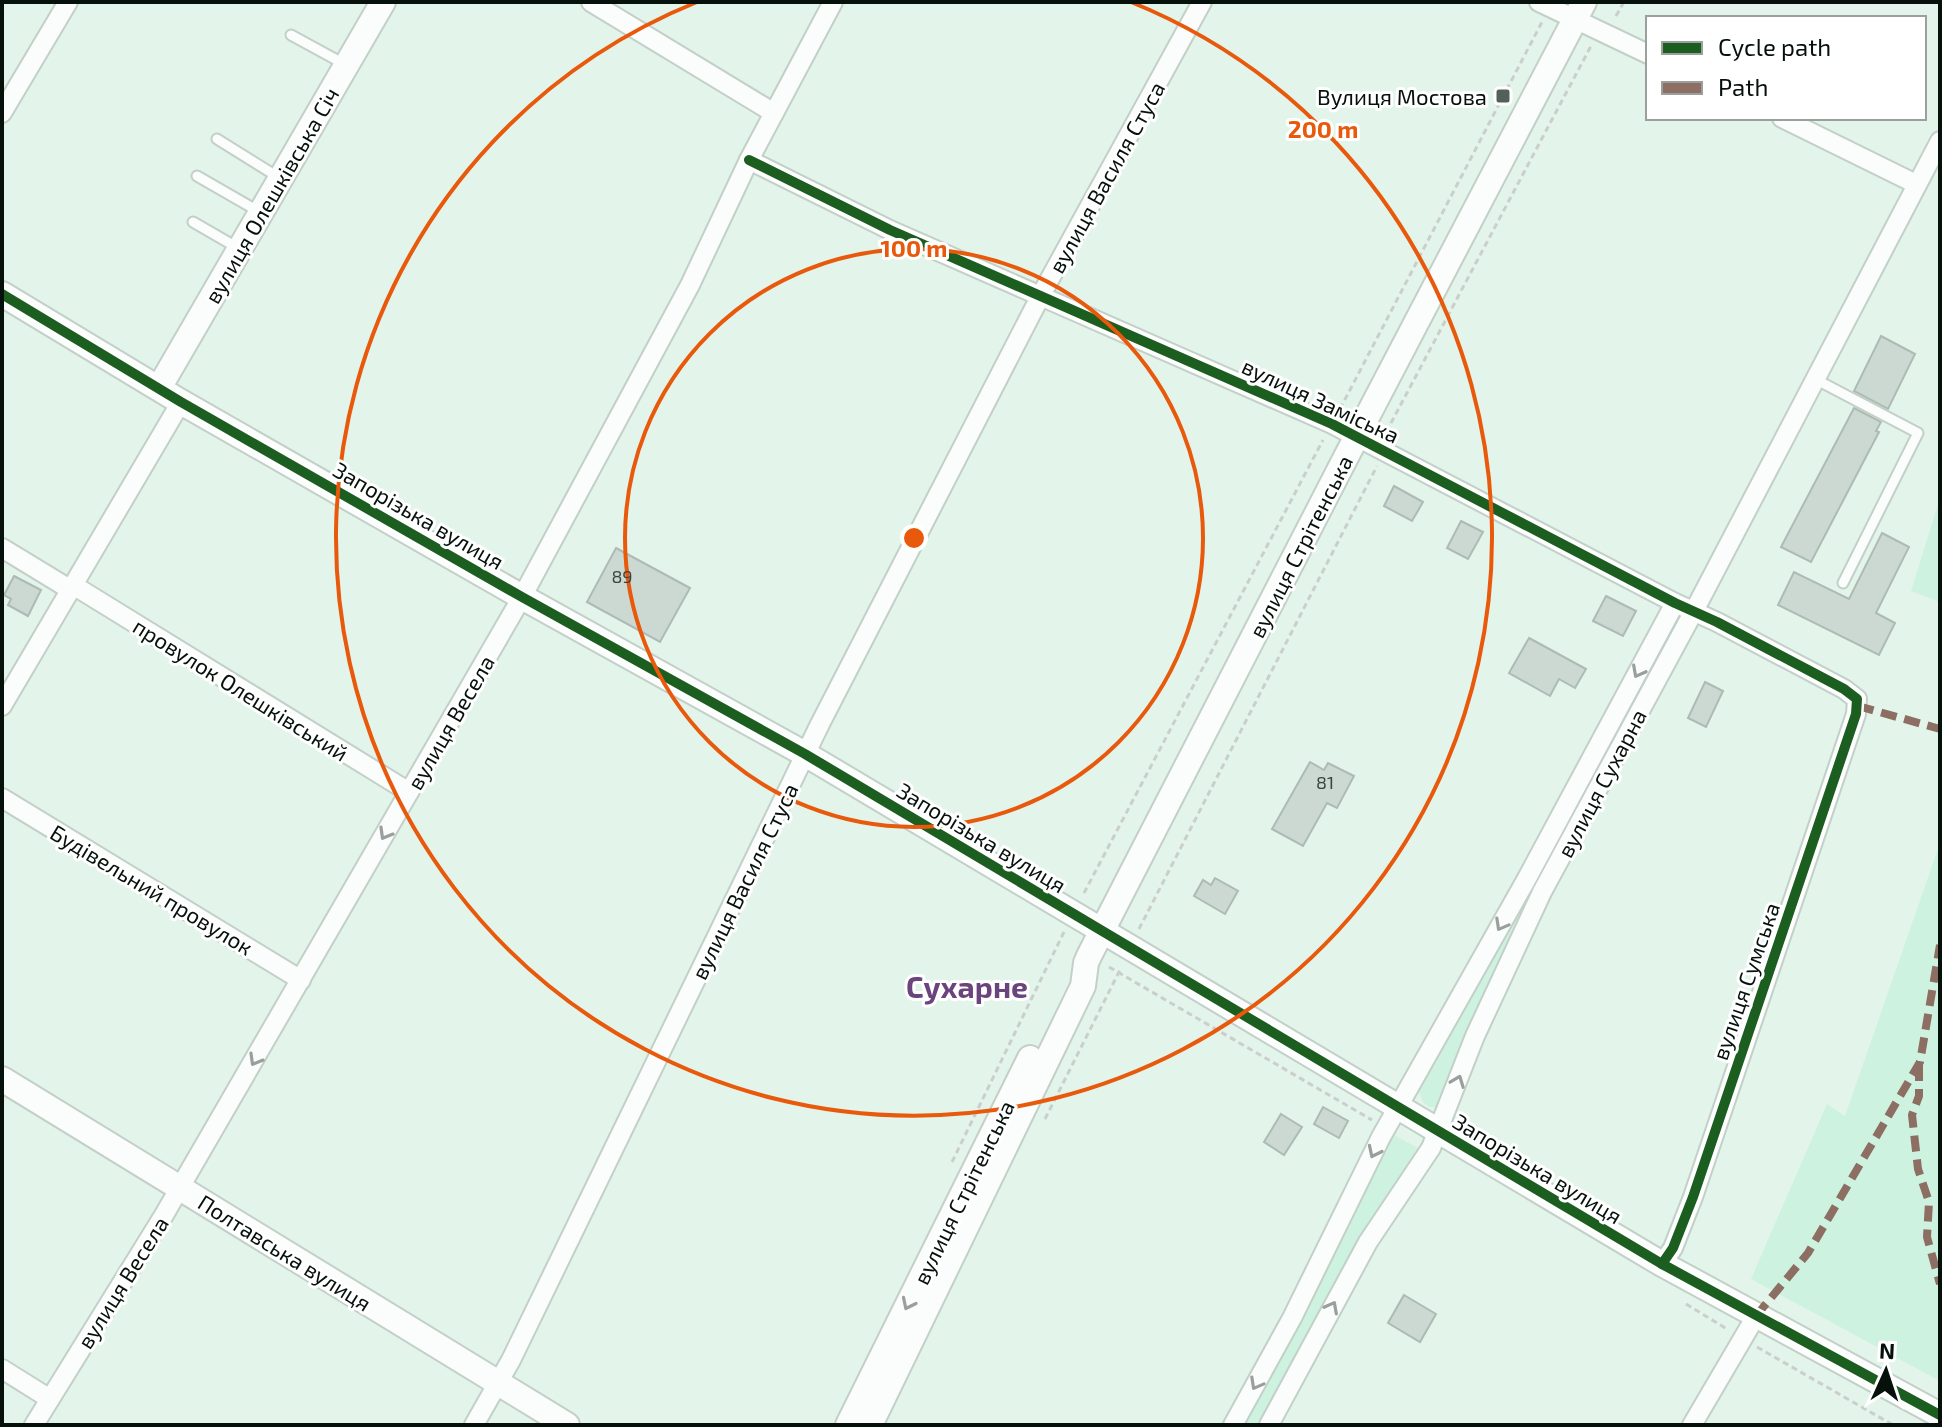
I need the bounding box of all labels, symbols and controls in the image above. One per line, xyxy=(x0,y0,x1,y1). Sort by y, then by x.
legend xyxy=(1646,16,1926,120)
text: Cycle path xyxy=(1718,32,1831,61)
text: Path xyxy=(1718,72,1768,101)
street label: вулиця Василя Стуса xyxy=(1043,77,1170,278)
street label: вулиця Олешківська Січ xyxy=(198,82,344,308)
place label: Вулиця Мостова xyxy=(1317,83,1487,110)
marker: Вулиця Мостова xyxy=(1494,87,1512,105)
text: 200 m xyxy=(1288,114,1358,143)
text: 100 m xyxy=(881,233,947,262)
street label: вулиця Заміська xyxy=(1238,352,1404,449)
street label: вулиця Стрітенська xyxy=(1243,450,1358,642)
street label: Запорізька вулиця xyxy=(329,456,509,575)
centre of rings xyxy=(900,524,928,552)
house number: 89 xyxy=(611,565,633,587)
street label: провулок Олешківський xyxy=(128,612,353,767)
street label: вулиця Весела xyxy=(401,650,500,794)
one-way arrow xyxy=(1632,663,1647,678)
street label: вулиця Сухарна xyxy=(1551,705,1652,862)
house number: 81 xyxy=(1316,771,1334,793)
street label: Запорізька вулиця xyxy=(892,776,1071,899)
street label: вулиця Василя Стуса xyxy=(685,779,804,984)
street label: Будівельний провулок xyxy=(46,818,258,961)
one-way arrow xyxy=(379,826,395,840)
street label: вулиця Сумська xyxy=(1706,899,1785,1063)
one-way arrow xyxy=(1495,916,1511,931)
district label: Сухарне xyxy=(906,968,1028,1005)
one-way arrow xyxy=(249,1051,265,1065)
one-way arrow xyxy=(1448,1075,1465,1089)
street label: вулиця Стрітенська xyxy=(907,1096,1020,1289)
street label: Запорізька вулиця xyxy=(1448,1107,1627,1230)
one-way arrow xyxy=(1368,1144,1384,1159)
street label: Полтавська вулиця xyxy=(193,1188,376,1317)
street label: вулиця Весела xyxy=(71,1211,174,1353)
one-way arrow xyxy=(902,1296,917,1311)
one-way arrow xyxy=(1323,1301,1338,1316)
north arrow xyxy=(1846,1331,1926,1411)
text: N xyxy=(1878,1337,1896,1363)
one-way arrow xyxy=(1250,1375,1266,1389)

